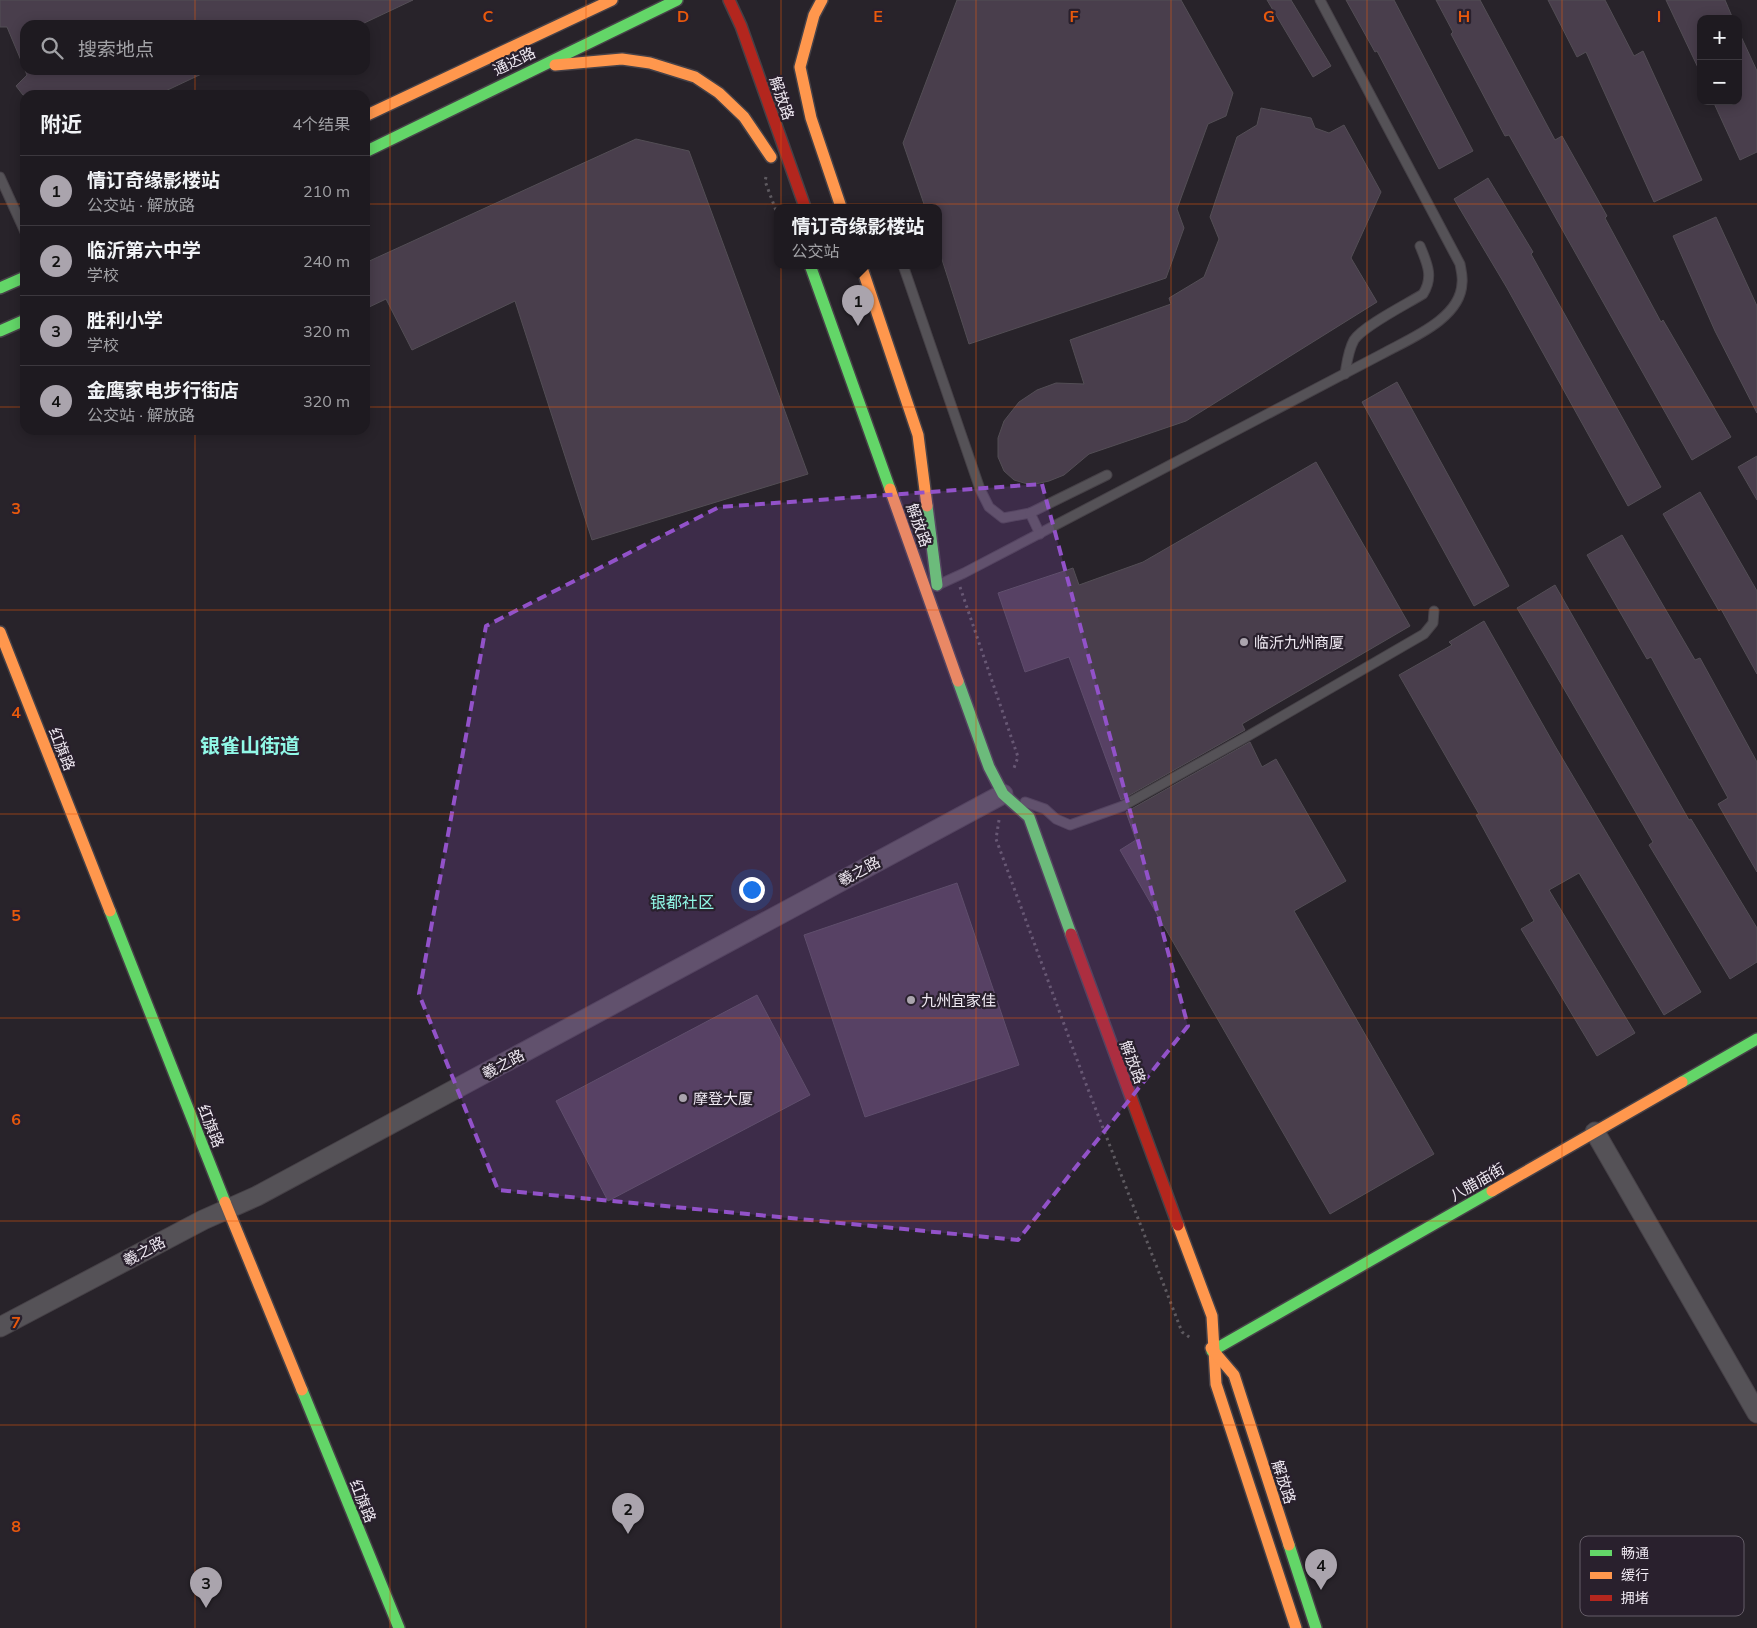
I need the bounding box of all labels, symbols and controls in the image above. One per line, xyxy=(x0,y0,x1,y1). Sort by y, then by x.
text: C xyxy=(483,6,494,26)
text: D xyxy=(677,6,689,26)
text: E xyxy=(873,6,883,26)
text: F xyxy=(1069,6,1079,26)
text: G xyxy=(1263,6,1275,26)
text: H xyxy=(1458,6,1470,26)
text: I xyxy=(1657,6,1661,26)
map controls xyxy=(1697,15,1742,105)
button: + xyxy=(1697,15,1742,60)
search box xyxy=(20,20,370,75)
icon: search xyxy=(38,34,66,62)
text: 搜索地点 xyxy=(78,37,154,61)
street label: 通达路 xyxy=(490,43,538,79)
button: − xyxy=(1697,60,1742,105)
street label: 解放路 xyxy=(766,74,798,122)
text: 附近 xyxy=(40,111,82,137)
text: 4个结果 xyxy=(292,114,350,134)
text: 情订奇缘影楼站 xyxy=(87,168,220,192)
text: 1 xyxy=(51,181,61,201)
text: 210 m xyxy=(303,181,350,201)
text: 公交站 · 解放路 xyxy=(87,195,195,215)
popup xyxy=(774,204,942,269)
text: 情订奇缘影楼站 xyxy=(791,214,925,238)
text: 临沂第六中学 xyxy=(87,238,201,262)
text: 公交站 xyxy=(791,241,840,261)
text: 2 xyxy=(51,251,61,271)
text: 240 m xyxy=(303,251,350,271)
text: 学校 xyxy=(87,265,119,285)
pin: 1 xyxy=(842,285,874,326)
text: 胜利小学 xyxy=(87,308,163,332)
text: 3 xyxy=(51,321,61,341)
text: 320 m xyxy=(303,321,350,341)
text: 学校 xyxy=(87,335,119,355)
text: 金鹰家电步行街店 xyxy=(87,378,239,402)
text: 4 xyxy=(51,391,61,411)
text: 320 m xyxy=(303,391,350,411)
text: 公交站 · 解放路 xyxy=(87,405,195,425)
text: 3 xyxy=(11,498,21,518)
street label: 解放路 xyxy=(902,501,936,549)
place label: 临沂九州商厦 xyxy=(1254,633,1344,652)
marker: 临沂九州商厦 xyxy=(1238,636,1250,648)
text: 4 xyxy=(11,702,21,722)
street label: 红旗路 xyxy=(45,725,79,773)
district label: 银雀山街道 xyxy=(200,733,300,758)
street label: 羲之路 xyxy=(835,852,883,890)
your location xyxy=(739,877,765,903)
district label: 银都社区 xyxy=(650,892,714,912)
text: 5 xyxy=(11,905,21,925)
place label: 九州宜家佳 xyxy=(921,991,996,1010)
marker: 九州宜家佳 xyxy=(905,994,917,1006)
street label: 解放路 xyxy=(1116,1038,1150,1086)
street label: 羲之路 xyxy=(479,1045,527,1083)
place label: 摩登大厦 xyxy=(693,1089,753,1108)
marker: 摩登大厦 xyxy=(677,1092,689,1104)
street label: 红旗路 xyxy=(194,1102,228,1150)
text: 6 xyxy=(11,1109,21,1129)
street label: 八腊庙街 xyxy=(1446,1159,1508,1205)
street label: 羲之路 xyxy=(120,1232,168,1270)
text: 7 xyxy=(11,1312,21,1332)
street label: 解放路 xyxy=(1268,1458,1300,1506)
street label: 红旗路 xyxy=(346,1477,380,1525)
pin: 2 xyxy=(612,1493,644,1534)
text: 8 xyxy=(11,1516,21,1536)
legend xyxy=(1580,1536,1744,1616)
text: 畅通 xyxy=(1621,1544,1649,1562)
pin: 4 xyxy=(1305,1549,1337,1590)
text: 缓行 xyxy=(1621,1566,1649,1584)
pin: 3 xyxy=(190,1567,222,1608)
text: 拥堵 xyxy=(1621,1589,1649,1607)

